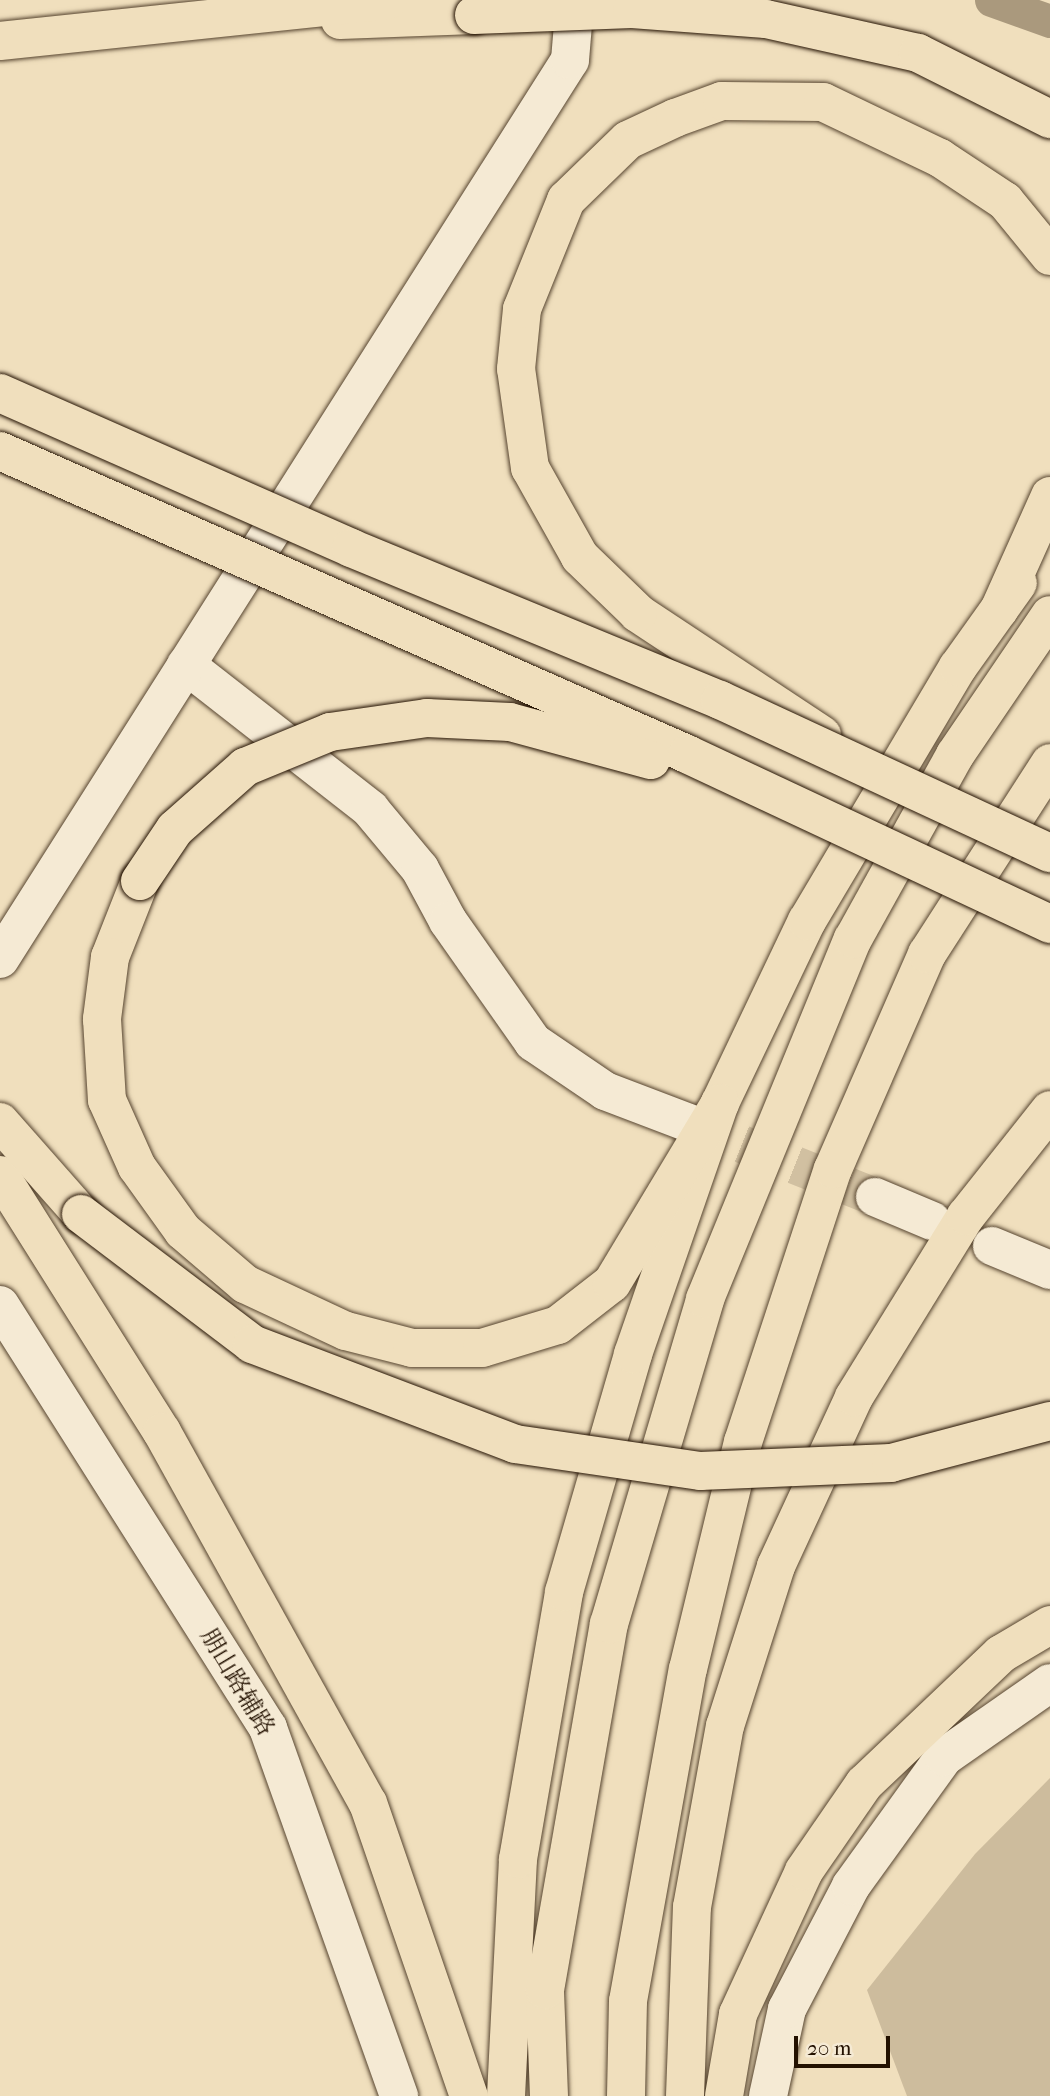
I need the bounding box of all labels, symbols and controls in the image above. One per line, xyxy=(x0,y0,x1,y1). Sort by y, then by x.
street label: 朋山路辅路 xyxy=(194,1623,280,1741)
scale bar xyxy=(798,2022,894,2066)
text: 20 m xyxy=(807,2036,851,2060)

